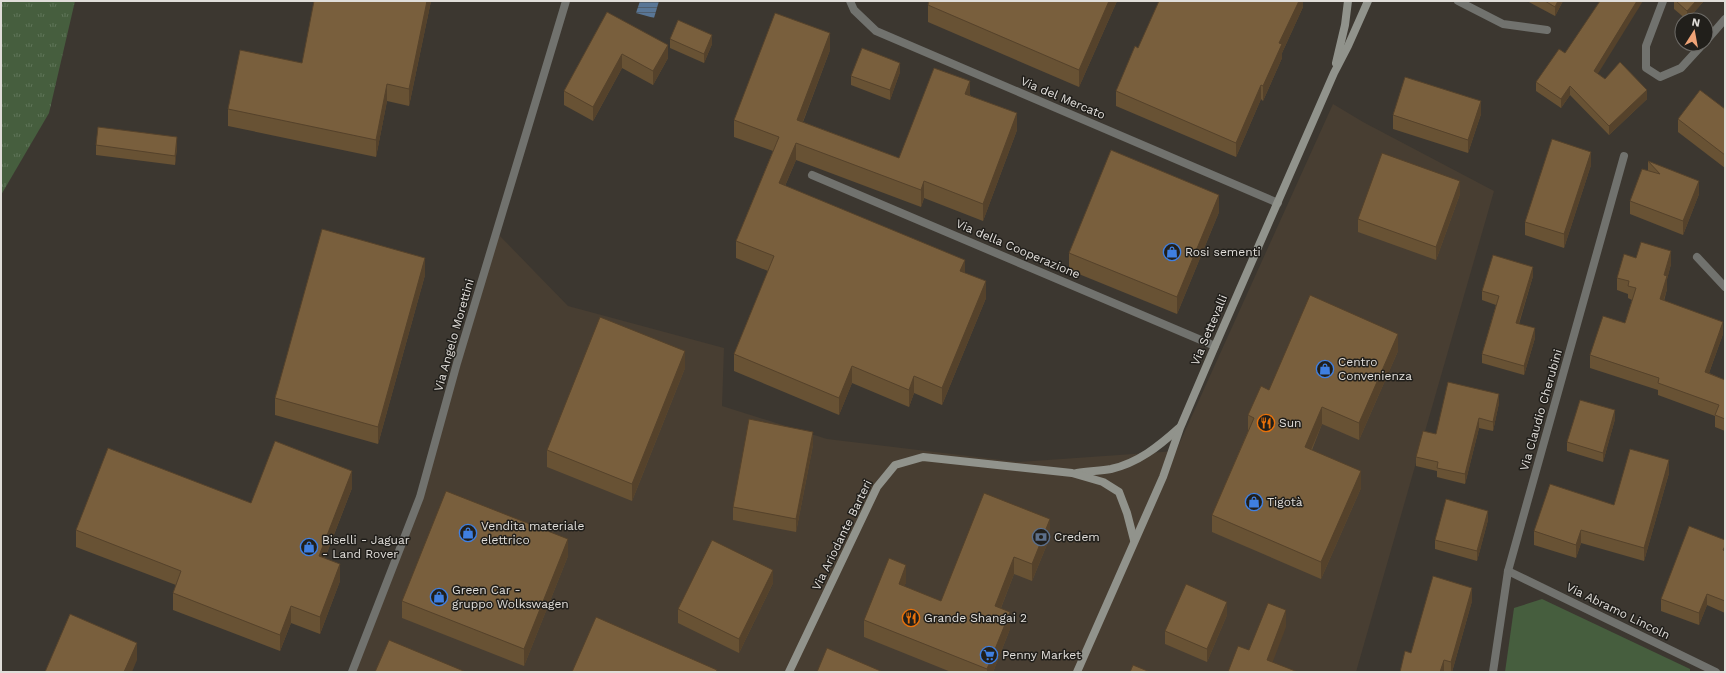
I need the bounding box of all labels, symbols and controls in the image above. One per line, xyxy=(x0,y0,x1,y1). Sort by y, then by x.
north arrow xyxy=(1674,12,1714,52)
text: N xyxy=(1691,16,1701,30)
street label: Via del Mercato xyxy=(1019,74,1107,122)
street label: Via della Cooperazione xyxy=(954,216,1082,282)
shop icon: Rosi sementi xyxy=(1162,242,1182,262)
place label: Rosi sementi xyxy=(1185,245,1261,259)
street label: Via Angelo Morettini xyxy=(431,277,477,393)
street label: Via Settevalli xyxy=(1188,293,1230,367)
street label: Via Claudio Cherubini xyxy=(1517,348,1565,472)
place label: Centro Convenienza xyxy=(1338,355,1412,383)
shop icon: Centro Convenienza xyxy=(1315,359,1335,379)
restaurant icon: Sun xyxy=(1256,413,1276,433)
place label: Sun xyxy=(1279,416,1301,430)
street label: Via Ariodante Barteri xyxy=(809,477,875,593)
shop icon: Tigotà xyxy=(1244,492,1264,512)
place label: Tigotà xyxy=(1267,495,1303,509)
place label: Vendita materiale elettrico xyxy=(481,519,584,547)
shop icon: Vendita materiale elettrico xyxy=(458,523,478,543)
bank icon: Credem xyxy=(1031,527,1051,547)
place label: Credem xyxy=(1054,530,1100,544)
place label: Biselli - Jaguar - Land Rover xyxy=(322,533,410,561)
shop icon: Biselli - Jaguar - Land Rover xyxy=(299,537,319,557)
street label: Via Abramo Lincoln xyxy=(1564,580,1672,642)
place label: Green Car - gruppo Wolkswagen xyxy=(452,583,569,611)
shop icon: Green Car - gruppo Wolkswagen xyxy=(429,587,449,607)
restaurant icon: Grande Shangai 2 xyxy=(901,608,921,628)
place label: Grande Shangai 2 xyxy=(924,611,1027,625)
supermarket icon: Penny Market xyxy=(979,645,999,665)
place label: Penny Market xyxy=(1002,648,1081,662)

